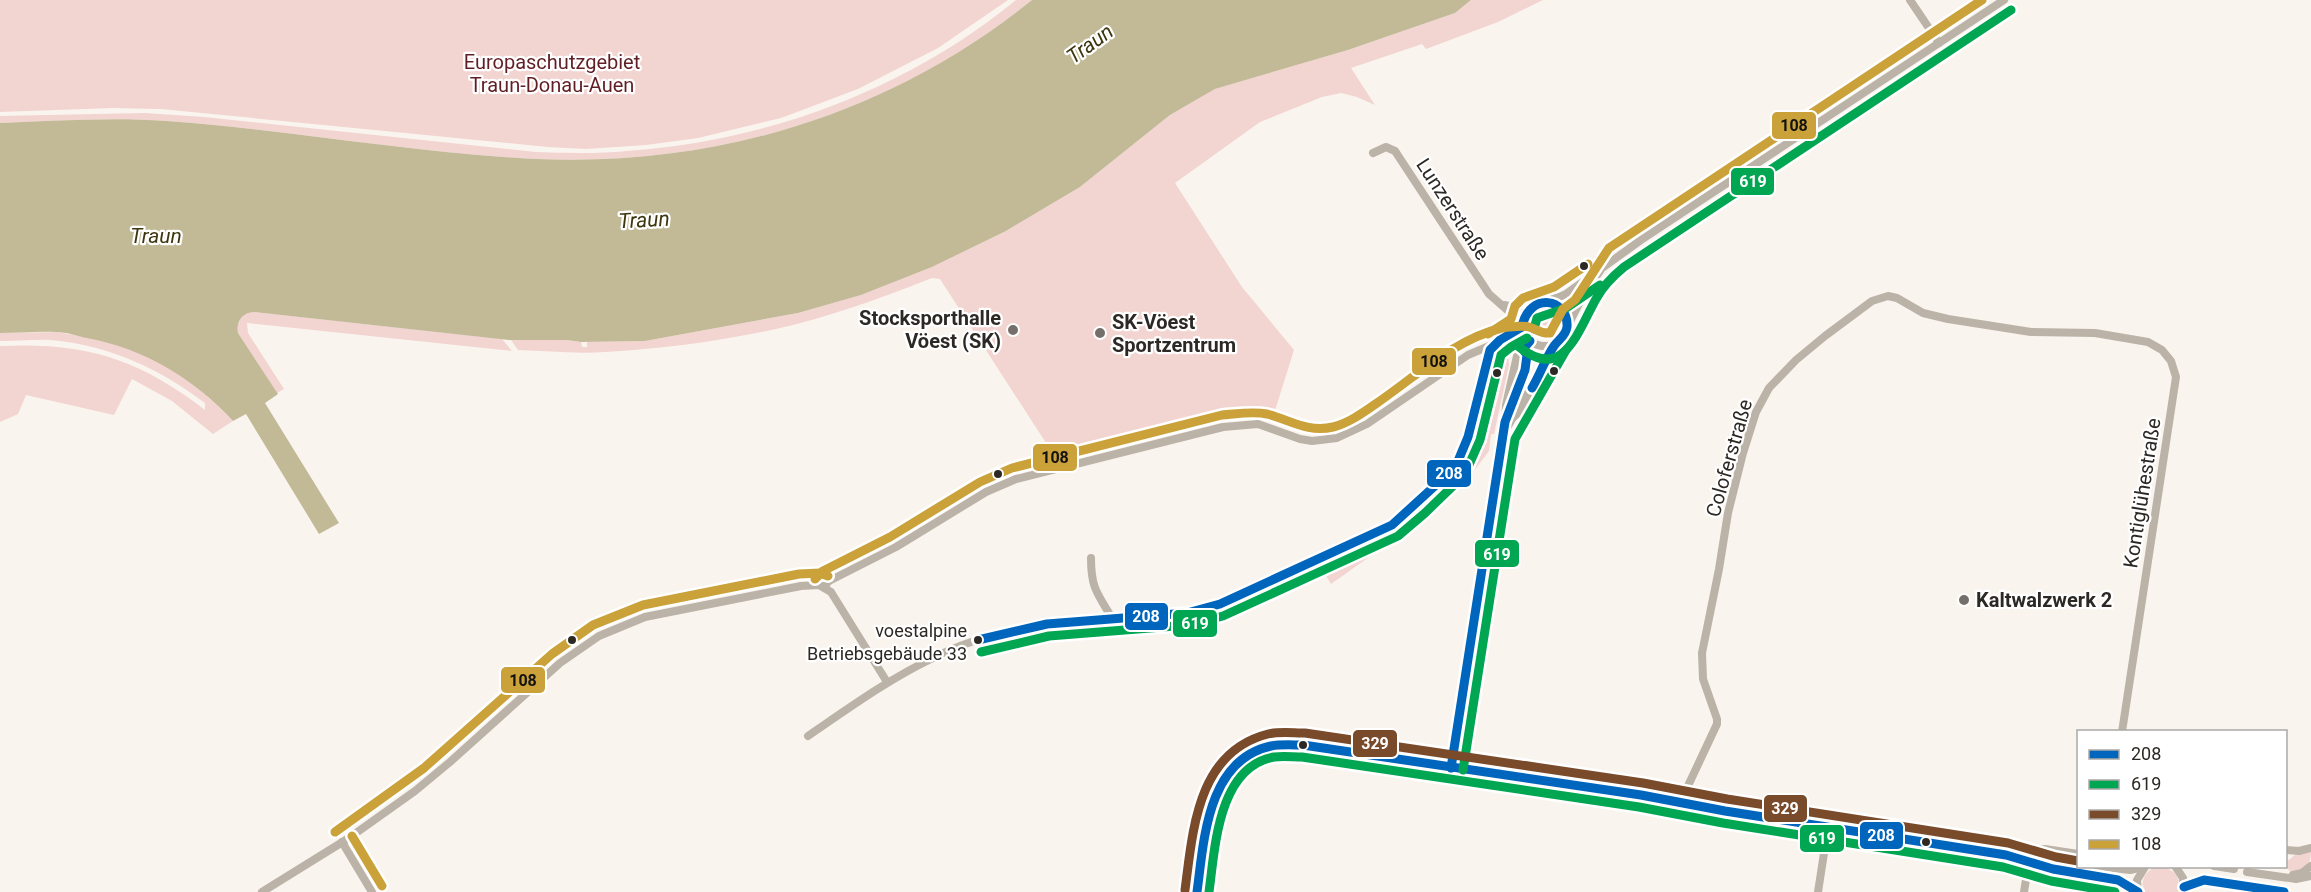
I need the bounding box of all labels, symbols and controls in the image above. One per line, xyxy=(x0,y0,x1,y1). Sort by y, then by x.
water label: Traun xyxy=(1062,19,1118,69)
park label: Europaschutzgebiet Traun-Donau-Auen xyxy=(464,50,640,97)
line badge: 108 xyxy=(1771,111,1817,140)
text: 108 xyxy=(1780,116,1808,135)
street label: Lunzerstraße xyxy=(1411,154,1495,264)
line badge: 619 xyxy=(1730,167,1775,196)
text: 619 xyxy=(1739,172,1767,191)
water label: Traun xyxy=(618,207,670,233)
water label: Traun xyxy=(130,224,182,248)
unlabelled marker xyxy=(1578,260,1590,272)
place label: Stocksporthalle Vöest (SK) xyxy=(859,306,1001,353)
place label: SK-Vöest Sportzentrum xyxy=(1112,310,1236,357)
marker: Stocksporthalle Vöest (SK) xyxy=(1006,323,1020,337)
marker: SK-Vöest Sportzentrum xyxy=(1093,326,1107,340)
line badge: 108 xyxy=(1411,347,1457,376)
text: 108 xyxy=(1420,352,1448,371)
unlabelled marker xyxy=(1548,365,1560,377)
unlabelled marker xyxy=(1491,367,1503,379)
street label: Coloferstraße xyxy=(1701,396,1757,520)
street label: Kontiglühestraße xyxy=(2118,416,2166,570)
line badge: 108 xyxy=(1032,443,1078,472)
text: 108 xyxy=(1041,448,1069,467)
line badge: 208 xyxy=(1426,459,1472,488)
text: 208 xyxy=(1435,464,1463,483)
unlabelled marker xyxy=(992,468,1004,480)
line badge: 619 xyxy=(1474,539,1520,568)
text: 619 xyxy=(1483,545,1511,564)
place label: Kaltwalzwerk 2 xyxy=(1976,588,2112,612)
marker: Kaltwalzwerk 2 xyxy=(1957,593,1971,607)
line badge: 208 xyxy=(1124,602,1169,631)
text: 208 xyxy=(1132,607,1160,626)
line badge: 619 xyxy=(1172,609,1218,638)
text: 619 xyxy=(1181,614,1209,633)
place label: voestalpine Betriebsgebäude 33 xyxy=(807,620,967,664)
unlabelled marker xyxy=(566,634,578,646)
marker: voestalpine Betriebsgebäude 33 xyxy=(972,634,984,646)
line badge: 108 xyxy=(500,666,546,694)
text: 108 xyxy=(509,671,537,690)
line badge: 329 xyxy=(1352,729,1398,758)
legend xyxy=(2077,730,2287,868)
text: 329 xyxy=(1361,734,1389,753)
unlabelled marker xyxy=(1297,739,1309,751)
text: 208 xyxy=(2131,743,2161,764)
text: 619 xyxy=(2131,773,2161,794)
line badge: 329 xyxy=(1763,794,1808,823)
text: 329 xyxy=(1771,799,1799,818)
text: 329 xyxy=(2131,803,2161,824)
line badge: 208 xyxy=(1859,821,1904,850)
line badge: 619 xyxy=(1799,824,1845,853)
text: 208 xyxy=(1867,826,1895,845)
text: 619 xyxy=(1808,829,1836,848)
text: 108 xyxy=(2131,833,2161,854)
unlabelled marker xyxy=(1920,836,1932,848)

